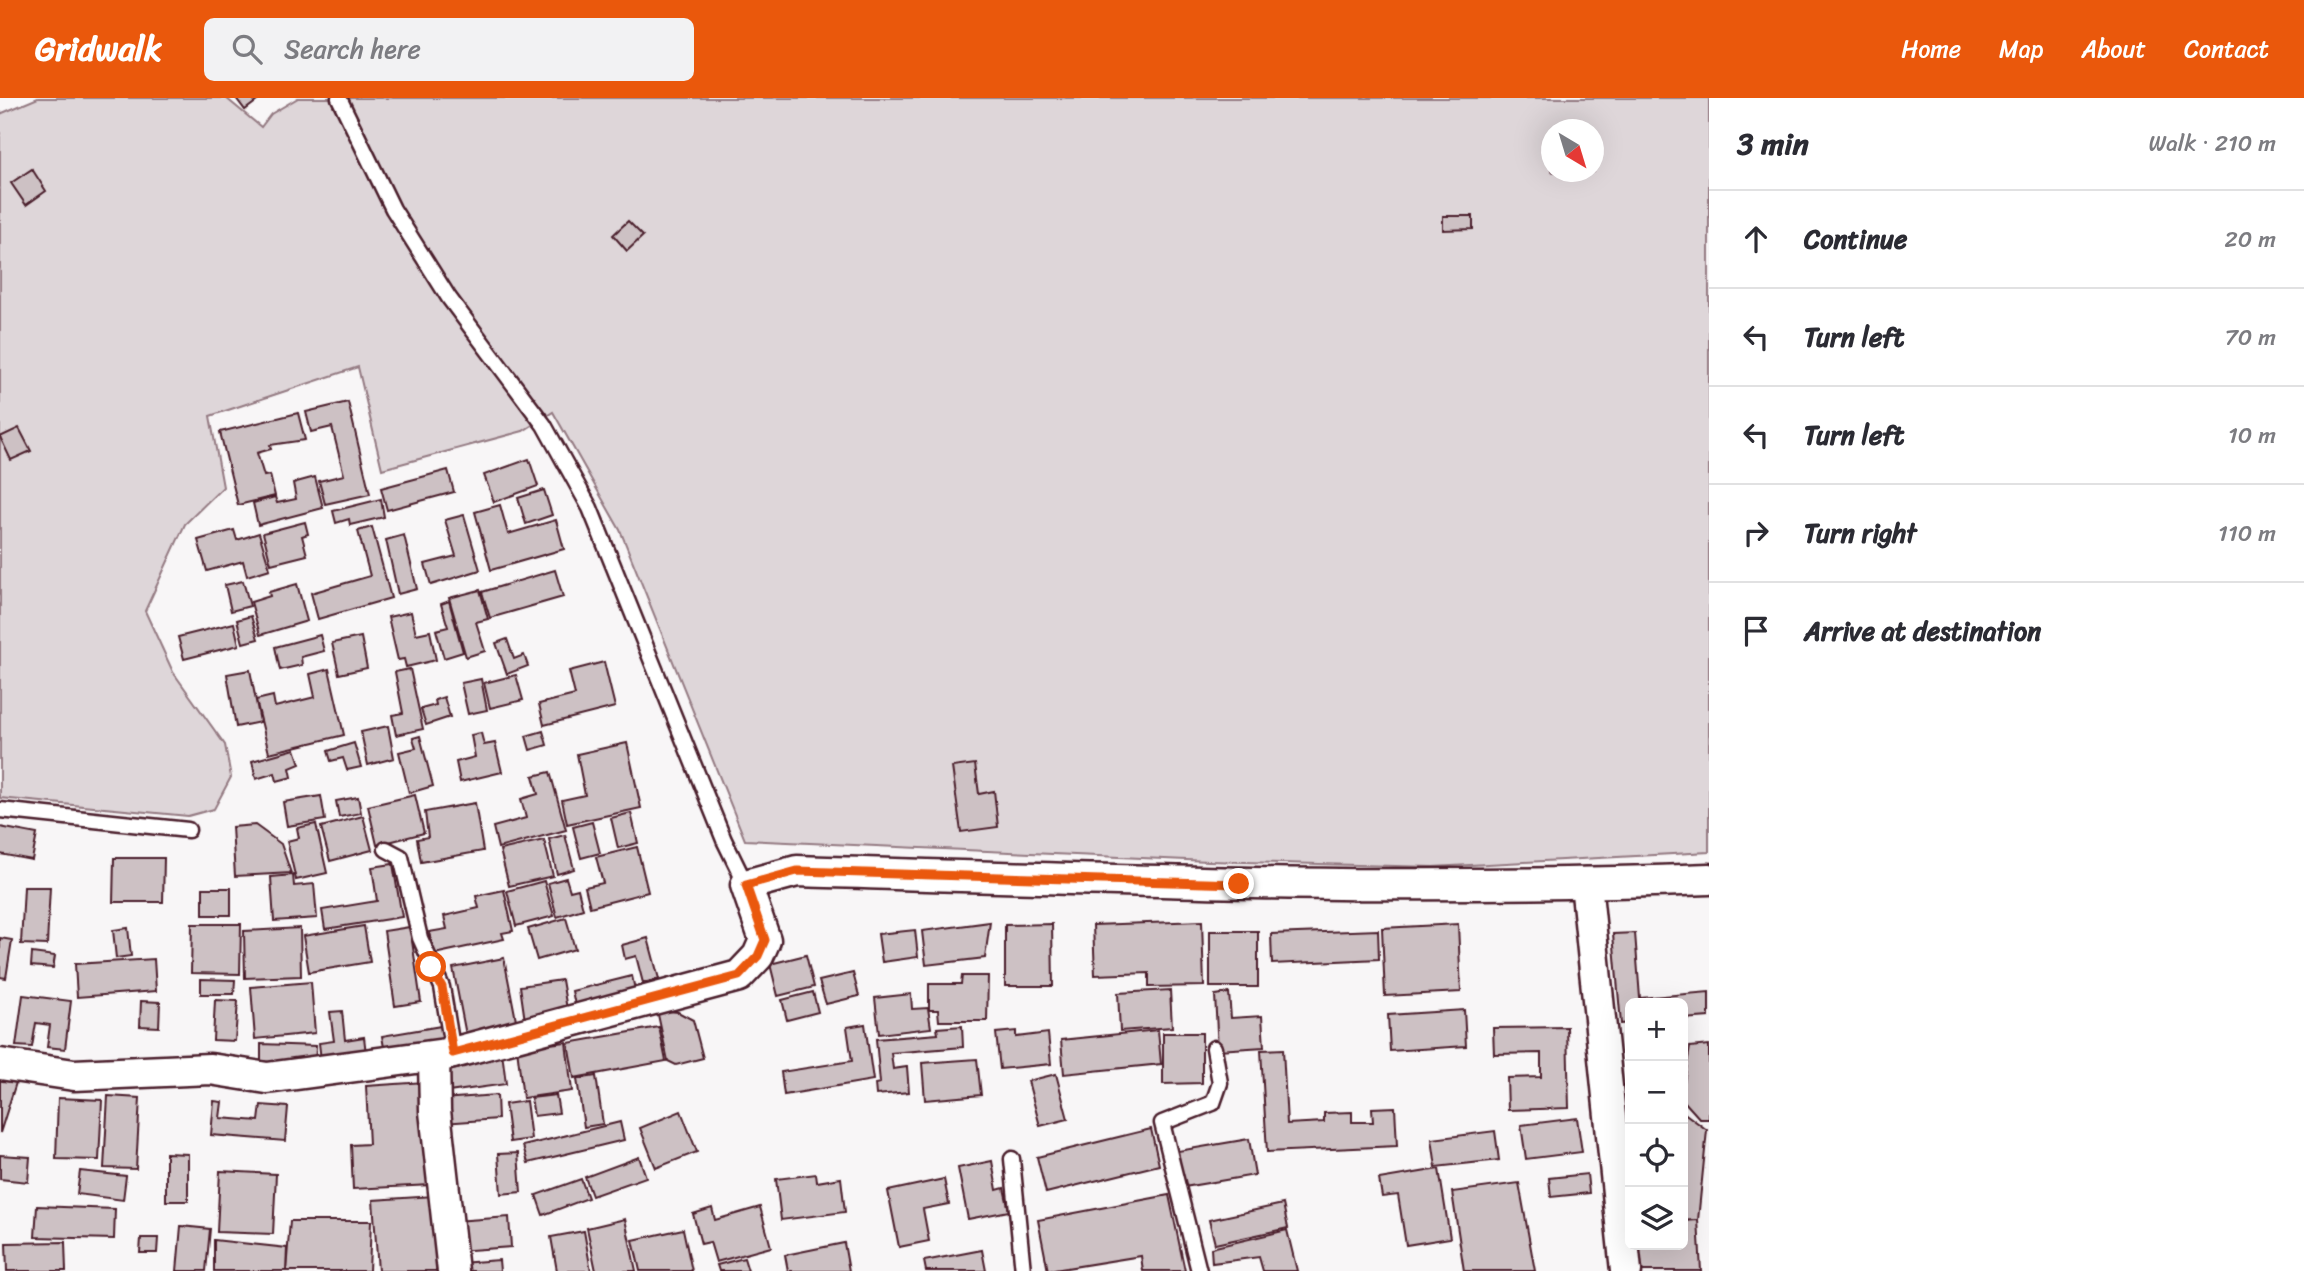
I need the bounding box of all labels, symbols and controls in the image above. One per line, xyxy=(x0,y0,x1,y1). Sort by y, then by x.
search box xyxy=(204,18,694,81)
text: Gridwalk xyxy=(35,20,162,78)
text: Search here xyxy=(284,26,421,72)
text: Home xyxy=(1901,28,1961,70)
text: Map xyxy=(1999,28,2043,70)
text: About xyxy=(2081,28,2146,70)
text: Contact xyxy=(2184,28,2269,70)
icon: search xyxy=(228,30,266,68)
text: 3 min xyxy=(1737,117,1809,171)
north arrow xyxy=(1541,119,1604,182)
text: Walk · 210 m xyxy=(2149,123,2276,164)
text: Continue xyxy=(1804,216,1907,262)
text: 20 m xyxy=(2225,219,2276,260)
icon: ahead xyxy=(1737,220,1775,258)
text: Turn left xyxy=(1804,314,1904,360)
text: 70 m xyxy=(2225,317,2276,358)
icon: left xyxy=(1737,318,1775,356)
text: Turn left xyxy=(1804,412,1904,458)
text: 10 m xyxy=(2228,415,2276,456)
icon: left xyxy=(1737,416,1775,454)
text: Turn right xyxy=(1804,510,1917,556)
text: 110 m xyxy=(2218,513,2276,554)
icon: right xyxy=(1737,514,1775,552)
text: Arrive at destination xyxy=(1804,608,2041,654)
icon: arrive xyxy=(1737,612,1775,650)
route end xyxy=(1223,868,1254,899)
route start xyxy=(415,951,446,982)
map controls xyxy=(1625,998,1688,1250)
button: + xyxy=(1625,998,1688,1061)
button: − xyxy=(1625,1061,1688,1124)
button: locate xyxy=(1625,1124,1688,1187)
button: layers xyxy=(1625,1187,1688,1250)

